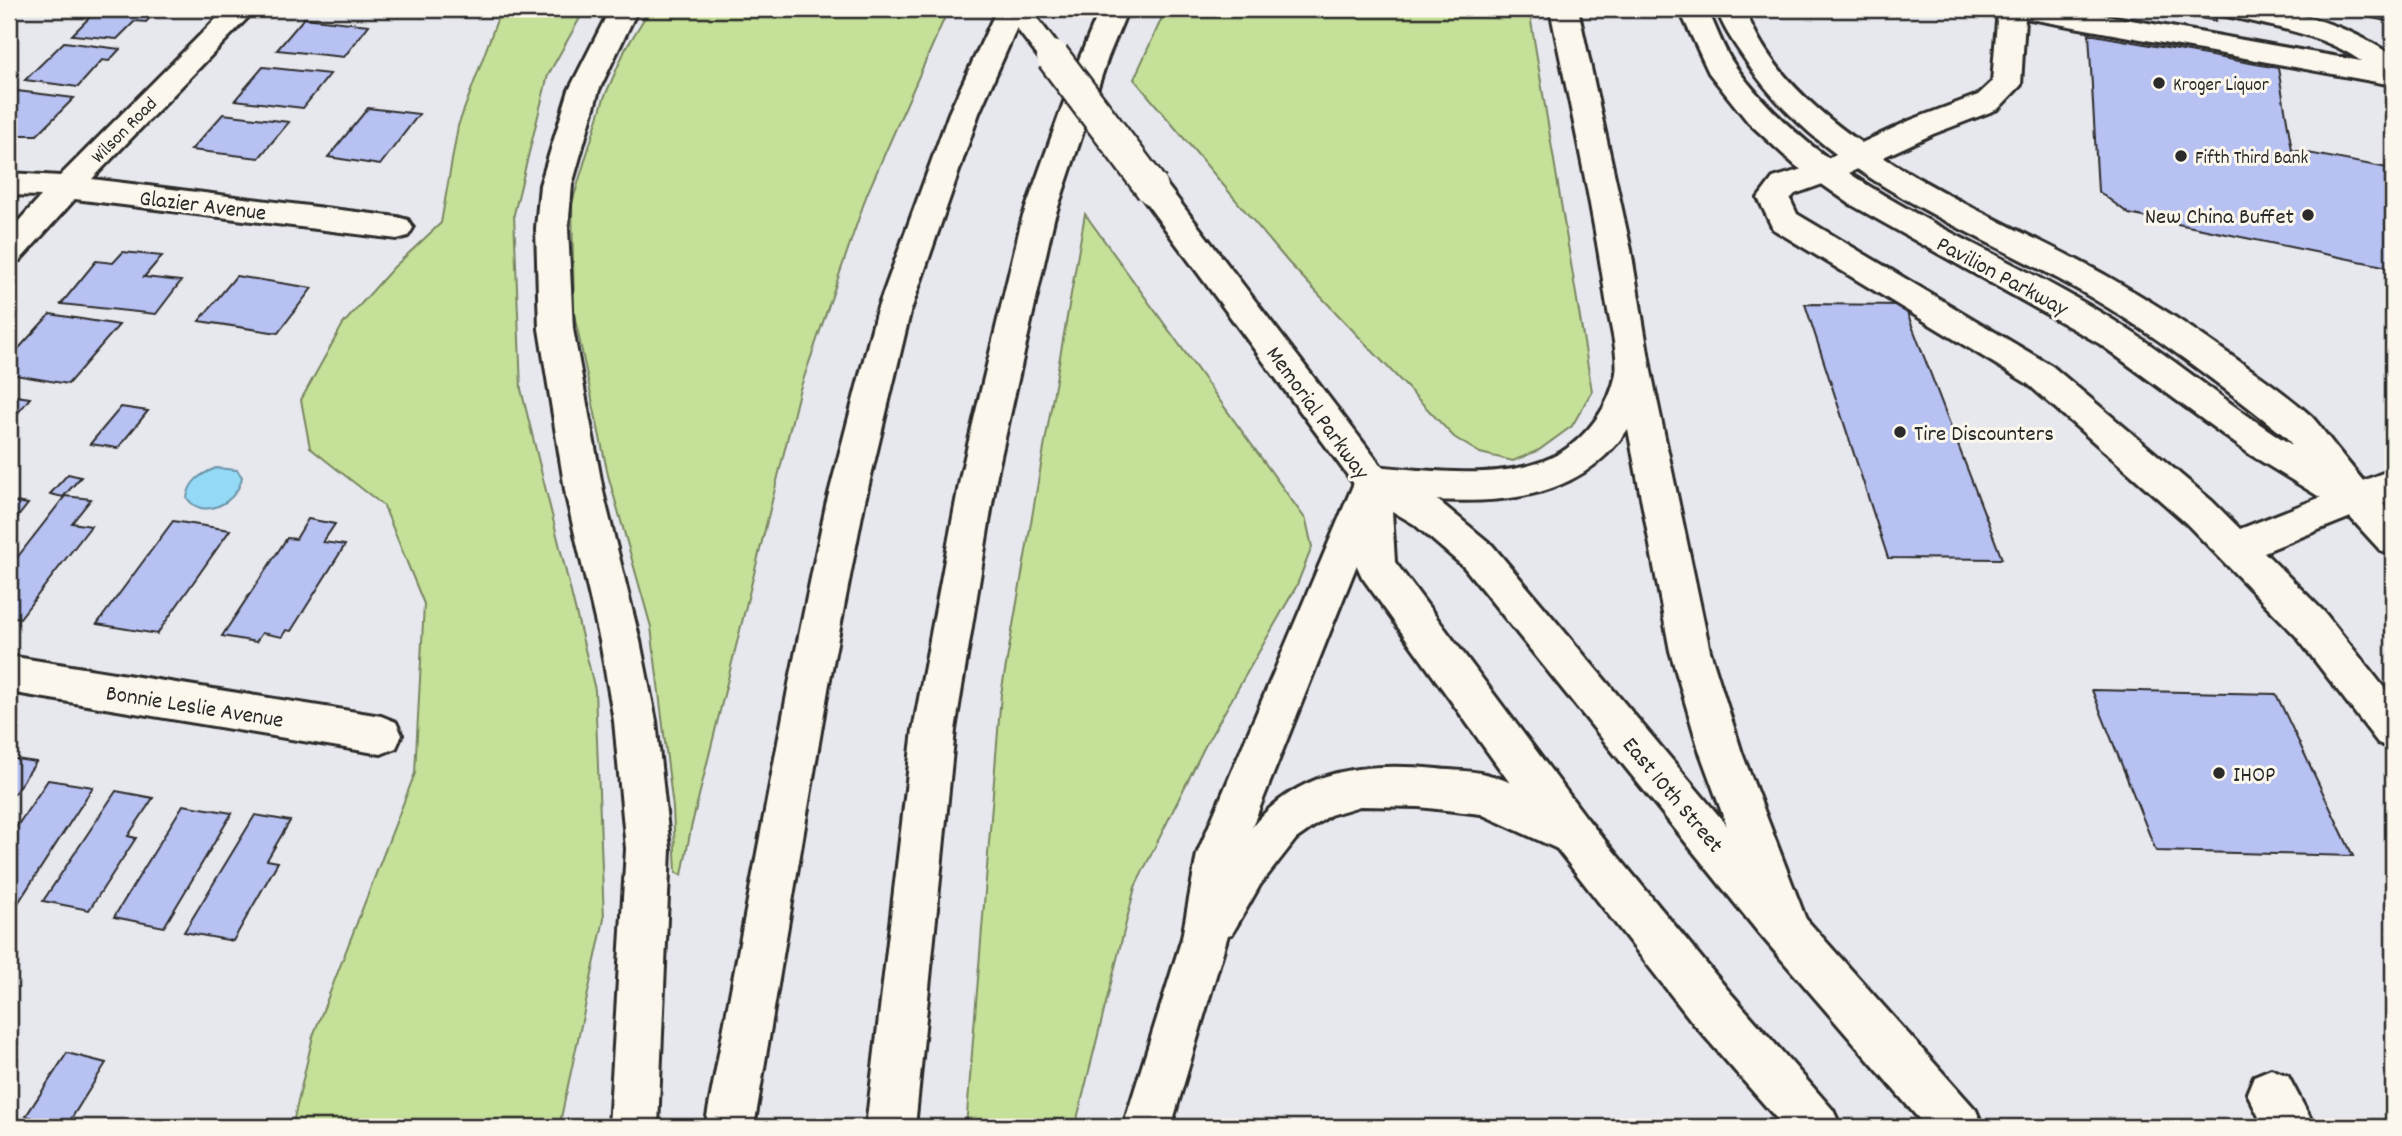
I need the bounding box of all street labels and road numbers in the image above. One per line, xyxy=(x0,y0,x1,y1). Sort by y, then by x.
street label: Wilson Road xyxy=(86,92,165,171)
street label: Glazier Avenue xyxy=(137,183,268,232)
street label: Pavilion Parkway xyxy=(1930,229,2074,327)
street label: Memorial Parkway xyxy=(1256,340,1376,488)
street label: Bonnie Leslie Avenue xyxy=(103,678,286,739)
street label: East 10th Street xyxy=(1613,731,1730,861)

